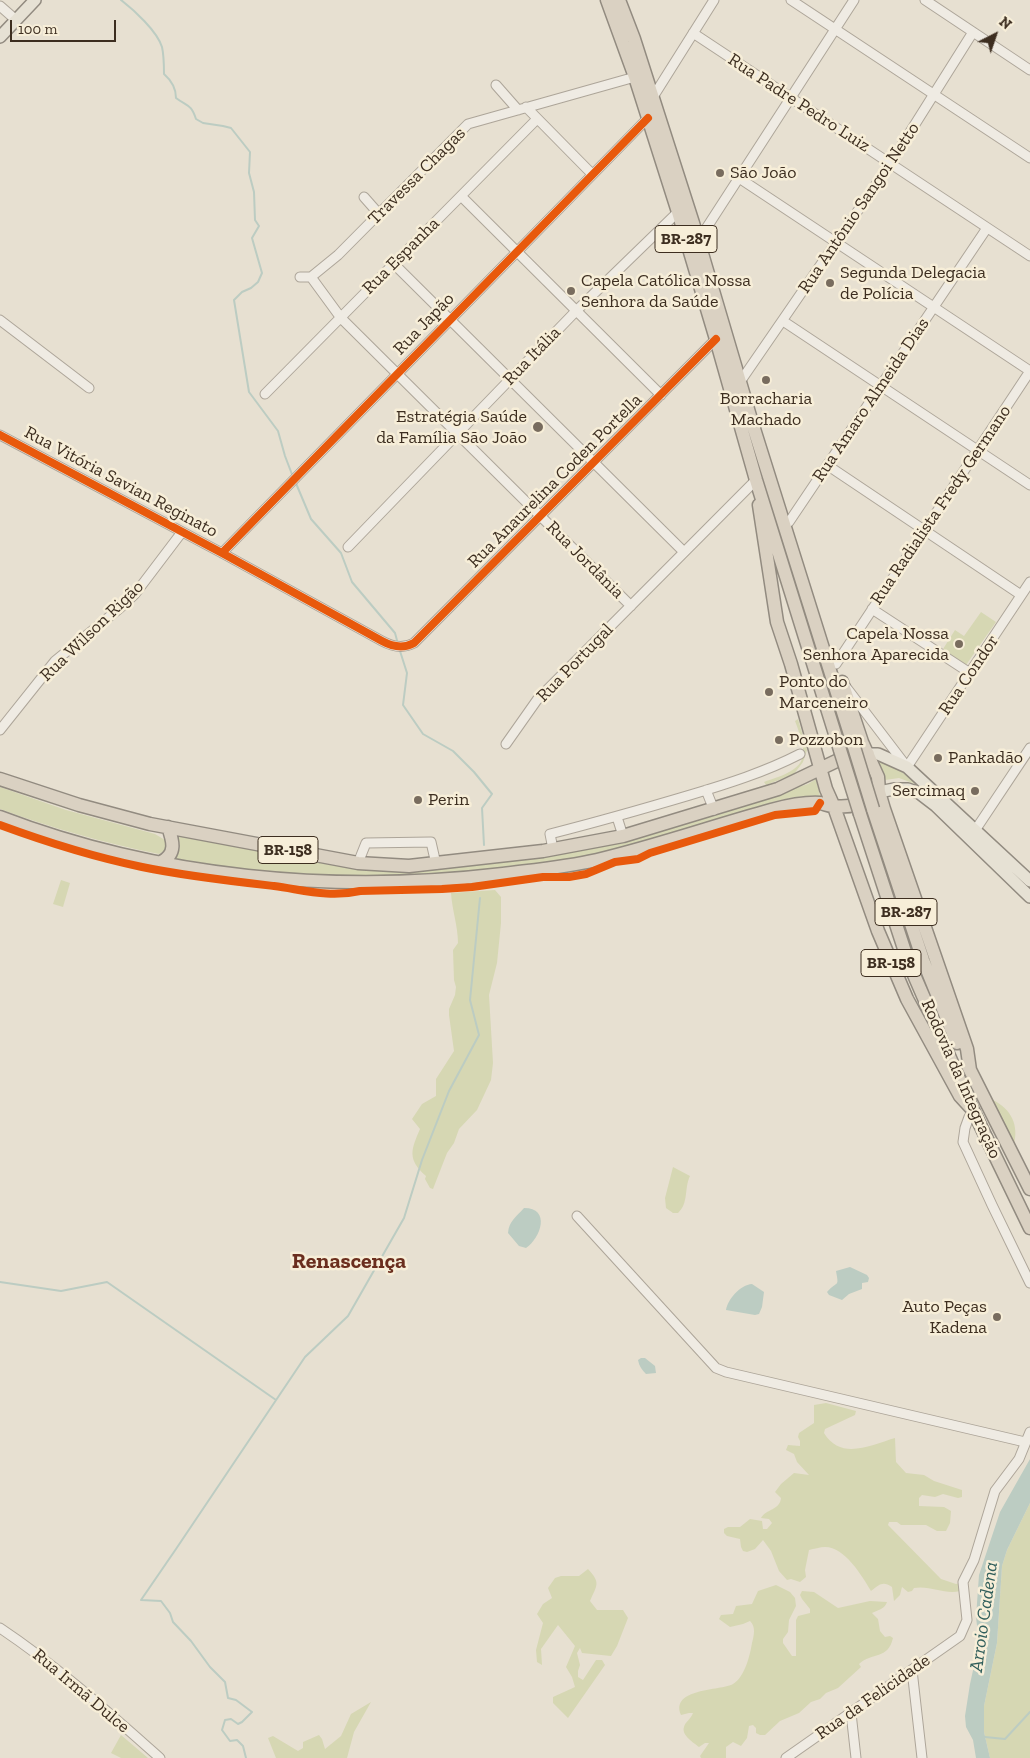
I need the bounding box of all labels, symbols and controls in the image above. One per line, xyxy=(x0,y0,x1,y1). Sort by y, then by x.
scale bar xyxy=(12,10,119,42)
north arrow xyxy=(970,10,1020,60)
text: N xyxy=(996,13,1015,33)
text: 100 m xyxy=(18,20,57,38)
street label: Rua Padre Pedro Luiz xyxy=(724,49,874,157)
street label: Rua Antônio Sangoi Netto xyxy=(794,119,924,297)
street label: Travessa Chagas xyxy=(364,123,470,229)
place label: São João xyxy=(730,162,797,184)
marker: São João xyxy=(714,167,726,179)
street label: Rua Espanha xyxy=(358,213,444,299)
road number: BR-287 xyxy=(655,225,717,252)
place label: Segunda Delegacia de Polícia xyxy=(840,262,986,304)
place label: Capela Católica Nossa Senhora da Saúde xyxy=(581,270,751,312)
marker: Segunda Delegacia de Polícia xyxy=(824,277,836,289)
marker: Capela Católica Nossa Senhora da Saúde xyxy=(565,285,577,297)
street label: Rua Japão xyxy=(389,288,459,360)
street label: Rua Amaro Almeida Dias xyxy=(808,314,934,486)
street label: Rua Itália xyxy=(499,322,565,390)
marker: Borracharia Machado xyxy=(760,374,772,386)
place label: Borracharia Machado xyxy=(720,388,812,430)
street label: Rua Anaurelina Coden Portella xyxy=(463,389,647,573)
street label: Rua Radialista Fredy Germano xyxy=(866,401,1016,609)
place label: Estratégia Saúde da Família São João xyxy=(376,406,527,448)
marker: Estratégia Saúde da Família São João xyxy=(531,420,545,434)
street label: Rua Vitória Savian Reginato xyxy=(21,422,221,542)
street label: Rua Jordânia xyxy=(542,517,628,603)
street label: Rua Wilson Rigão xyxy=(36,576,148,686)
street label: Rua Portugal xyxy=(532,619,618,707)
place label: Capela Nossa Senhora Aparecida xyxy=(803,623,949,666)
street label: Rua Condor xyxy=(934,631,1004,719)
marker: Capela Nossa Senhora Aparecida xyxy=(953,638,965,650)
place label: Ponto do Marceneiro xyxy=(779,671,868,714)
marker: Ponto do Marceneiro xyxy=(763,686,775,698)
place label: Pozzobon xyxy=(789,729,863,751)
marker: Pozzobon xyxy=(773,734,785,746)
place label: Pankadão xyxy=(948,747,1023,769)
marker: Pankadão xyxy=(932,752,944,764)
place label: Sercimaq xyxy=(892,780,965,802)
marker: Sercimaq xyxy=(969,785,981,797)
place label: Perin xyxy=(428,789,469,811)
marker: Perin xyxy=(412,794,424,806)
road number: BR-158 xyxy=(258,836,318,864)
road number: BR-287 xyxy=(875,899,937,926)
road number: BR-158 xyxy=(861,950,921,976)
street label: Rodovia da Integração xyxy=(916,996,1006,1162)
district label: Renascença xyxy=(292,1249,406,1275)
place label: Auto Peças Kadena xyxy=(902,1296,987,1338)
marker: Auto Peças Kadena xyxy=(991,1311,1003,1323)
water label: Arroio Cadena xyxy=(965,1560,1003,1674)
street label: Rua Irmã Dulce xyxy=(28,1644,134,1738)
street label: Rua da Felicidade xyxy=(812,1649,934,1745)

